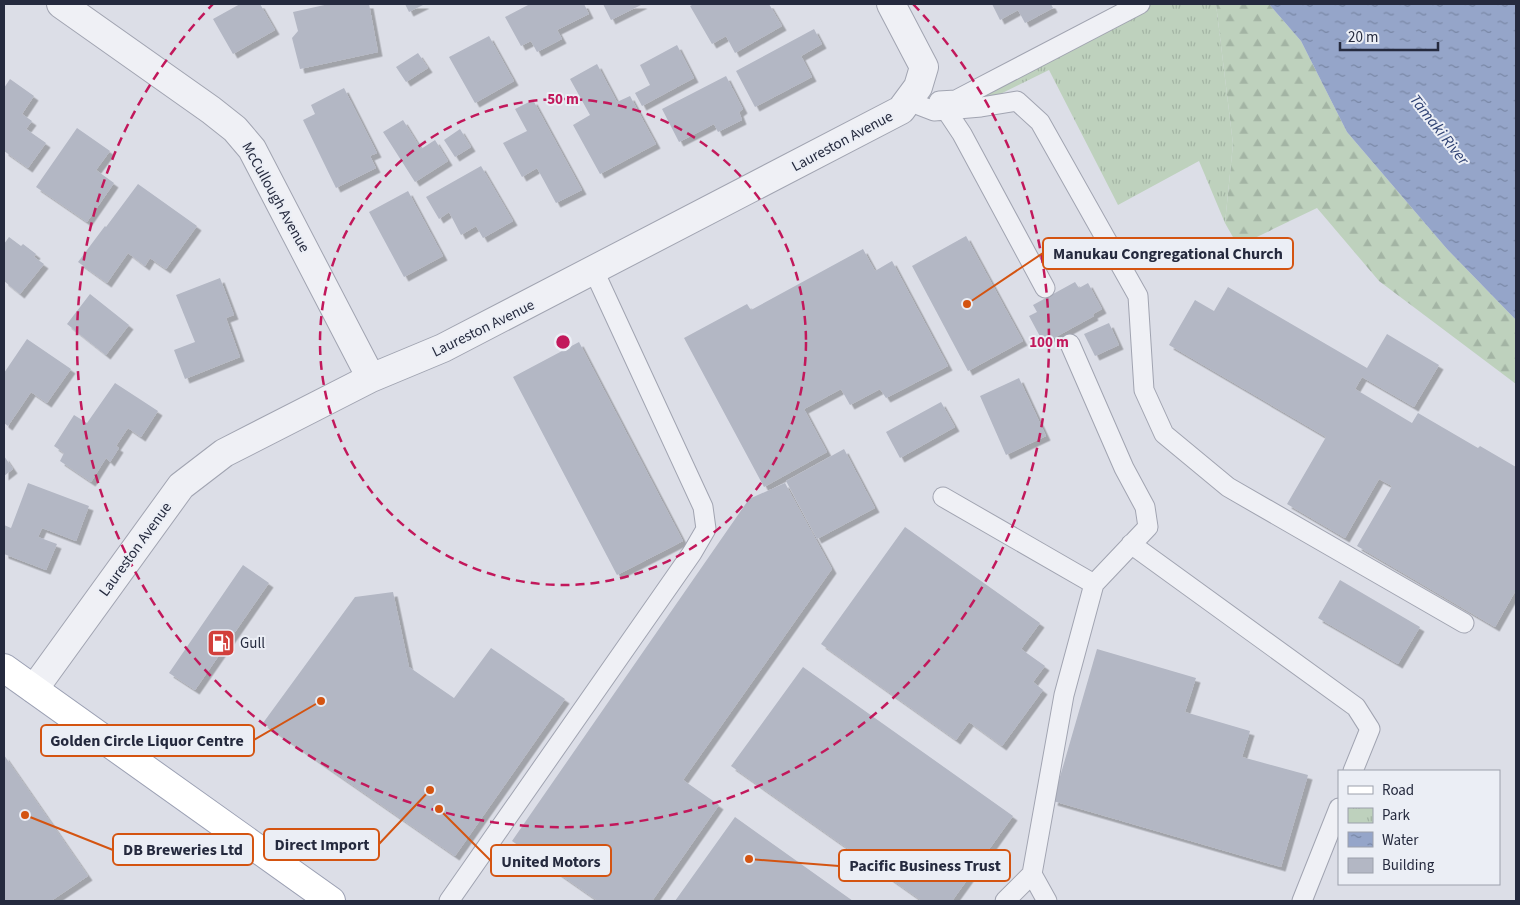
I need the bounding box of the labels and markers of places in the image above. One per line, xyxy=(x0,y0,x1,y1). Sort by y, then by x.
callout: Manukau Congregational Church xyxy=(1043,238,1293,269)
centre of rings xyxy=(554,333,572,351)
fuel station icon: Gull xyxy=(206,628,236,658)
place label: Gull xyxy=(240,633,265,654)
callout: Golden Circle Liquor Centre xyxy=(41,725,254,756)
callout: Direct Import xyxy=(264,829,379,860)
callout: DB Breweries Ltd xyxy=(113,834,253,865)
callout: United Motors xyxy=(491,845,611,876)
callout: Pacific Business Trust xyxy=(839,850,1010,881)

